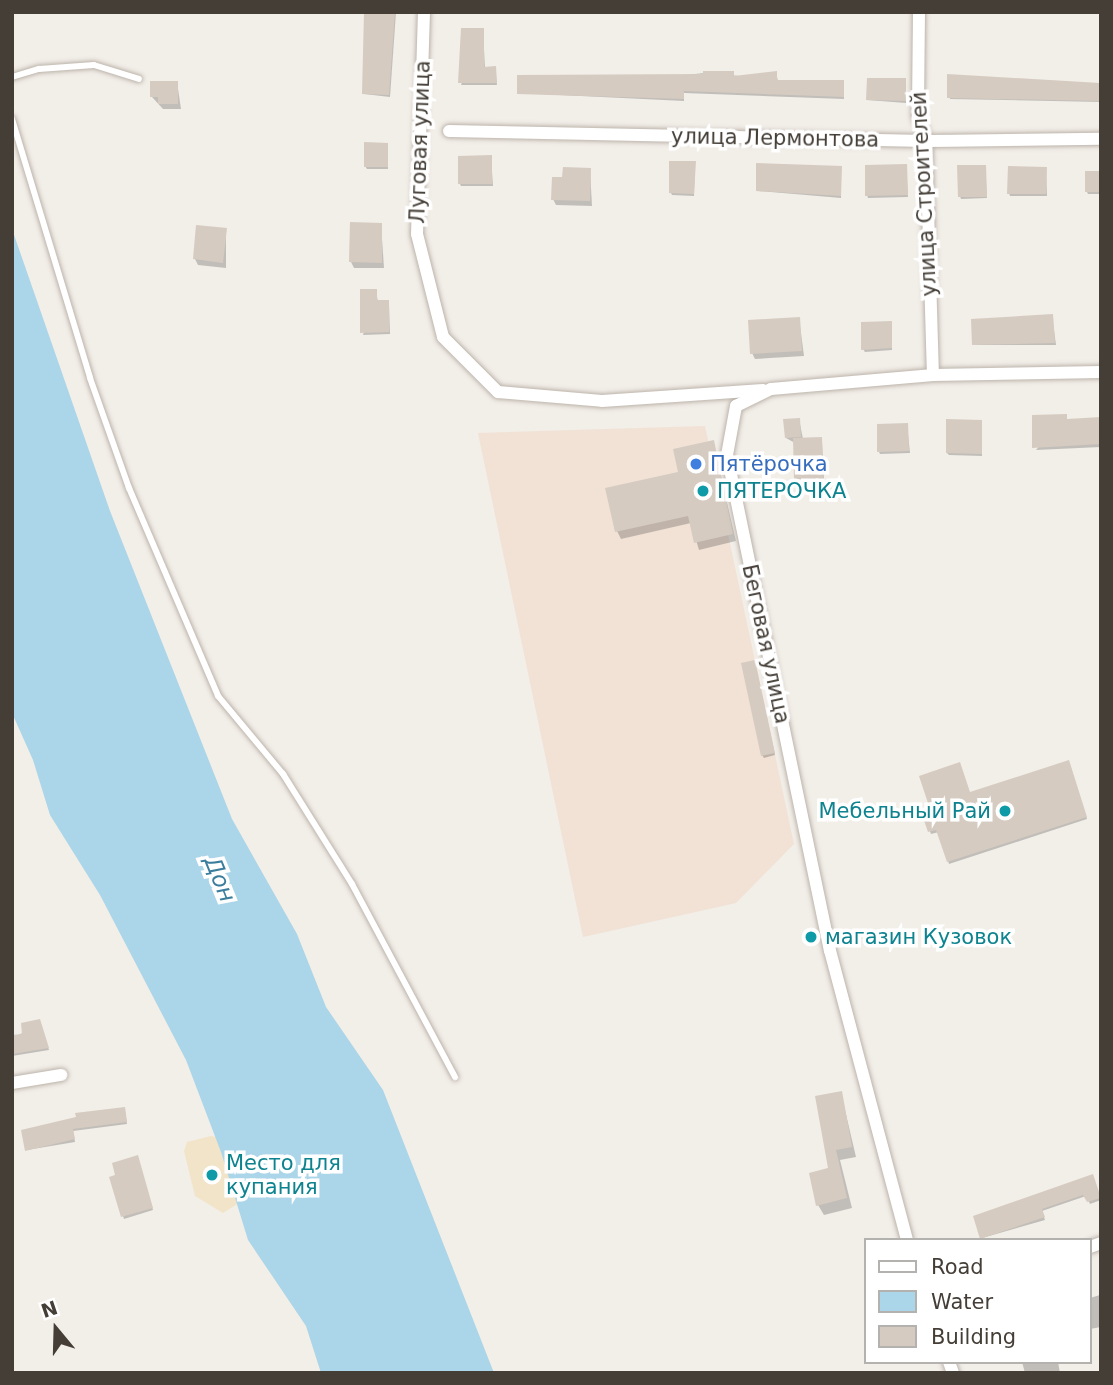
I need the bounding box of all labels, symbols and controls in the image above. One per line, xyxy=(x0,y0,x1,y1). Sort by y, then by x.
street label: Луговая улица xyxy=(405,60,435,224)
street label: улица Строителей xyxy=(906,91,942,297)
street label: улица Лермонтова xyxy=(671,124,879,152)
place label: Пятёрочка xyxy=(710,451,828,477)
marker: Пятёрочка xyxy=(688,456,704,472)
place label: ПЯТЕРОЧКА xyxy=(717,478,846,504)
marker: ПЯТЕРОЧКА xyxy=(695,483,711,499)
street label: Беговая улица xyxy=(737,562,795,726)
place label: Мебельный Рай xyxy=(818,798,991,824)
marker: Мебельный Рай xyxy=(997,803,1013,819)
water label: Дон xyxy=(198,852,242,906)
place label: магазин Кузовок xyxy=(825,924,1012,950)
marker: магазин Кузовок xyxy=(803,929,819,945)
place label: Место для купания xyxy=(226,1150,341,1200)
marker: Место для купания xyxy=(204,1167,220,1183)
legend xyxy=(864,1238,1092,1364)
text: Road xyxy=(931,1255,984,1279)
text: Water xyxy=(931,1290,993,1314)
north arrow xyxy=(21,1294,91,1364)
text: N xyxy=(38,1296,60,1322)
text: Building xyxy=(931,1325,1016,1349)

